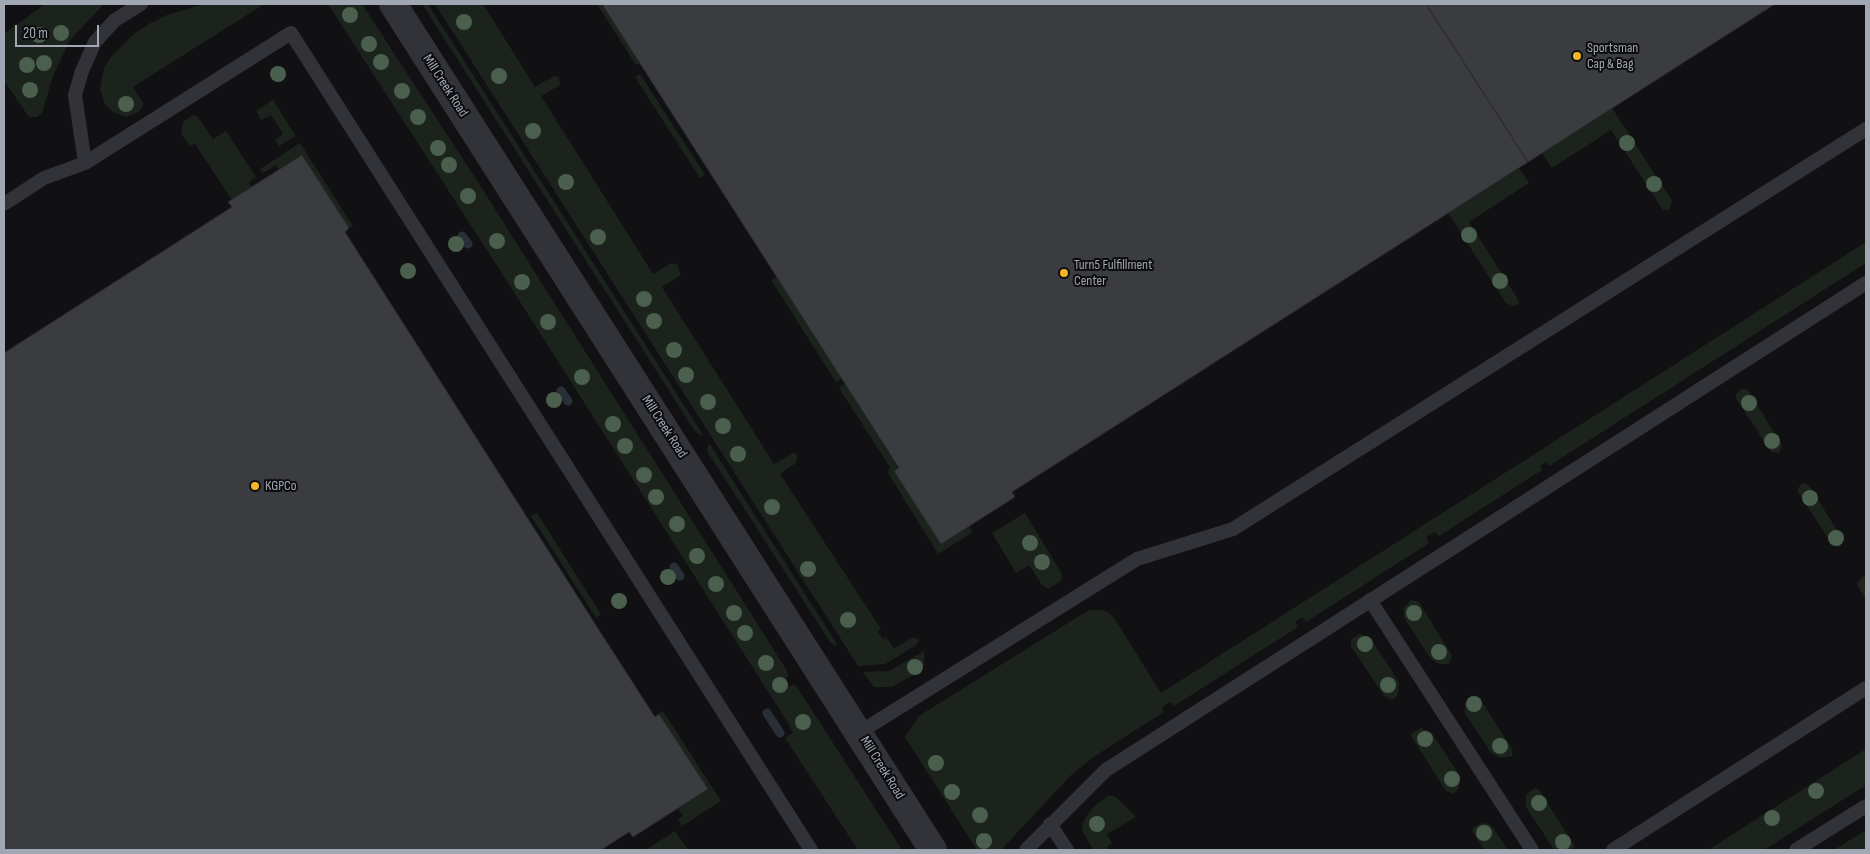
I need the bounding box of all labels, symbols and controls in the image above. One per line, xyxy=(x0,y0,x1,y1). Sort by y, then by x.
scale bar xyxy=(18,15,101,47)
text: 20 m xyxy=(23,24,48,43)
place label: Sportsman Cap & Bag xyxy=(1587,40,1638,72)
marker: Sportsman Cap & Bag xyxy=(1571,50,1583,62)
street label: Mill Creek Road xyxy=(419,52,471,120)
place label: Turn5 Fulfillment Center xyxy=(1074,257,1152,290)
marker: Turn5 Fulfillment Center xyxy=(1058,267,1070,279)
street label: Mill Creek Road xyxy=(638,393,690,461)
place label: KGPCo xyxy=(265,478,297,494)
marker: KGPCo xyxy=(249,480,261,492)
street label: Mill Creek Road xyxy=(856,733,908,803)

